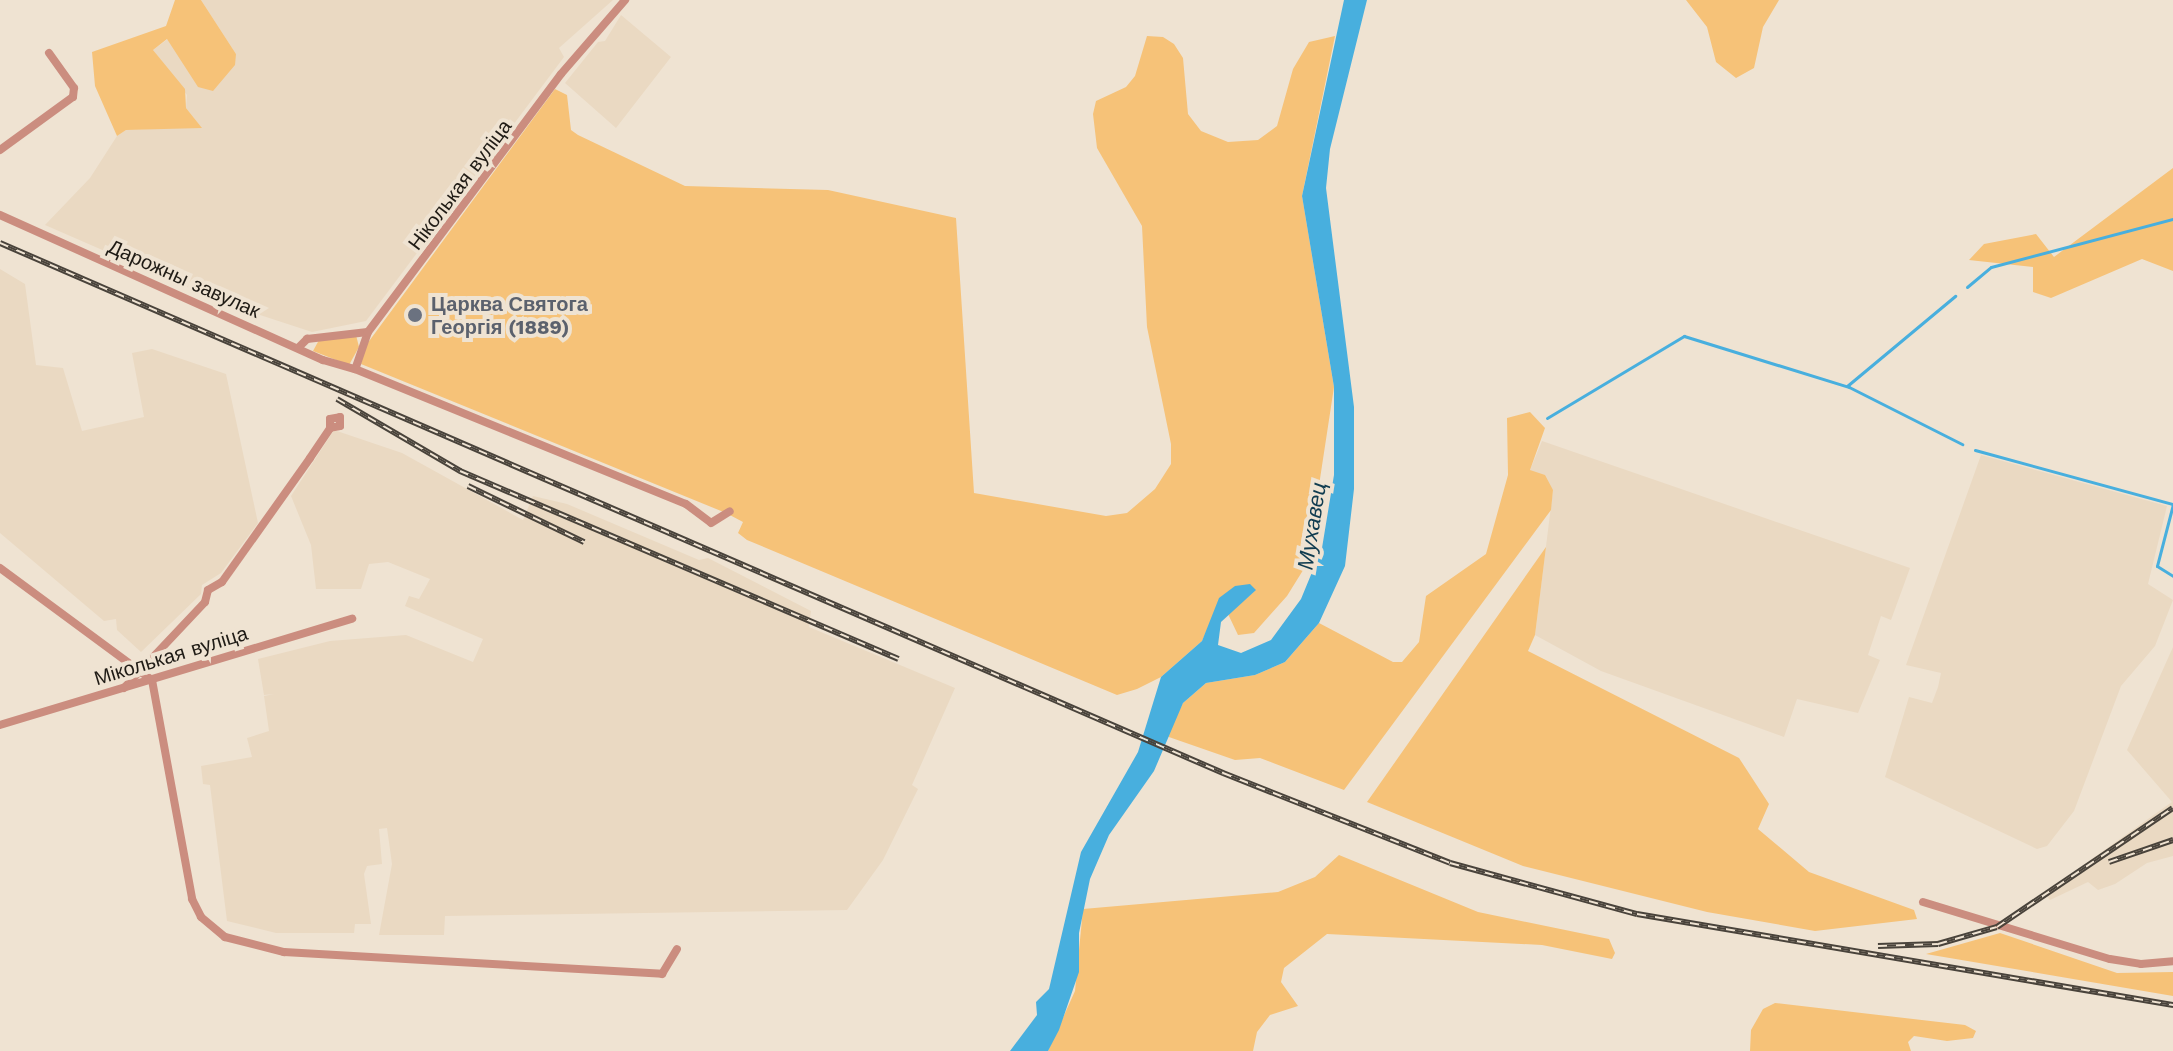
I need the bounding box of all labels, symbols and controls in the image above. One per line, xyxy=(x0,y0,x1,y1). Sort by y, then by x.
street label: Ніколькая вуліца xyxy=(403,115,517,255)
street label: Дарожны завулак xyxy=(104,235,264,323)
place label: Царква Святога Георгія (1889) xyxy=(431,292,588,339)
marker: Царква Святога Георгія (1889) xyxy=(406,306,424,324)
water label: Мухавец xyxy=(1292,480,1332,572)
street label: Міколькая вуліца xyxy=(91,621,251,691)

